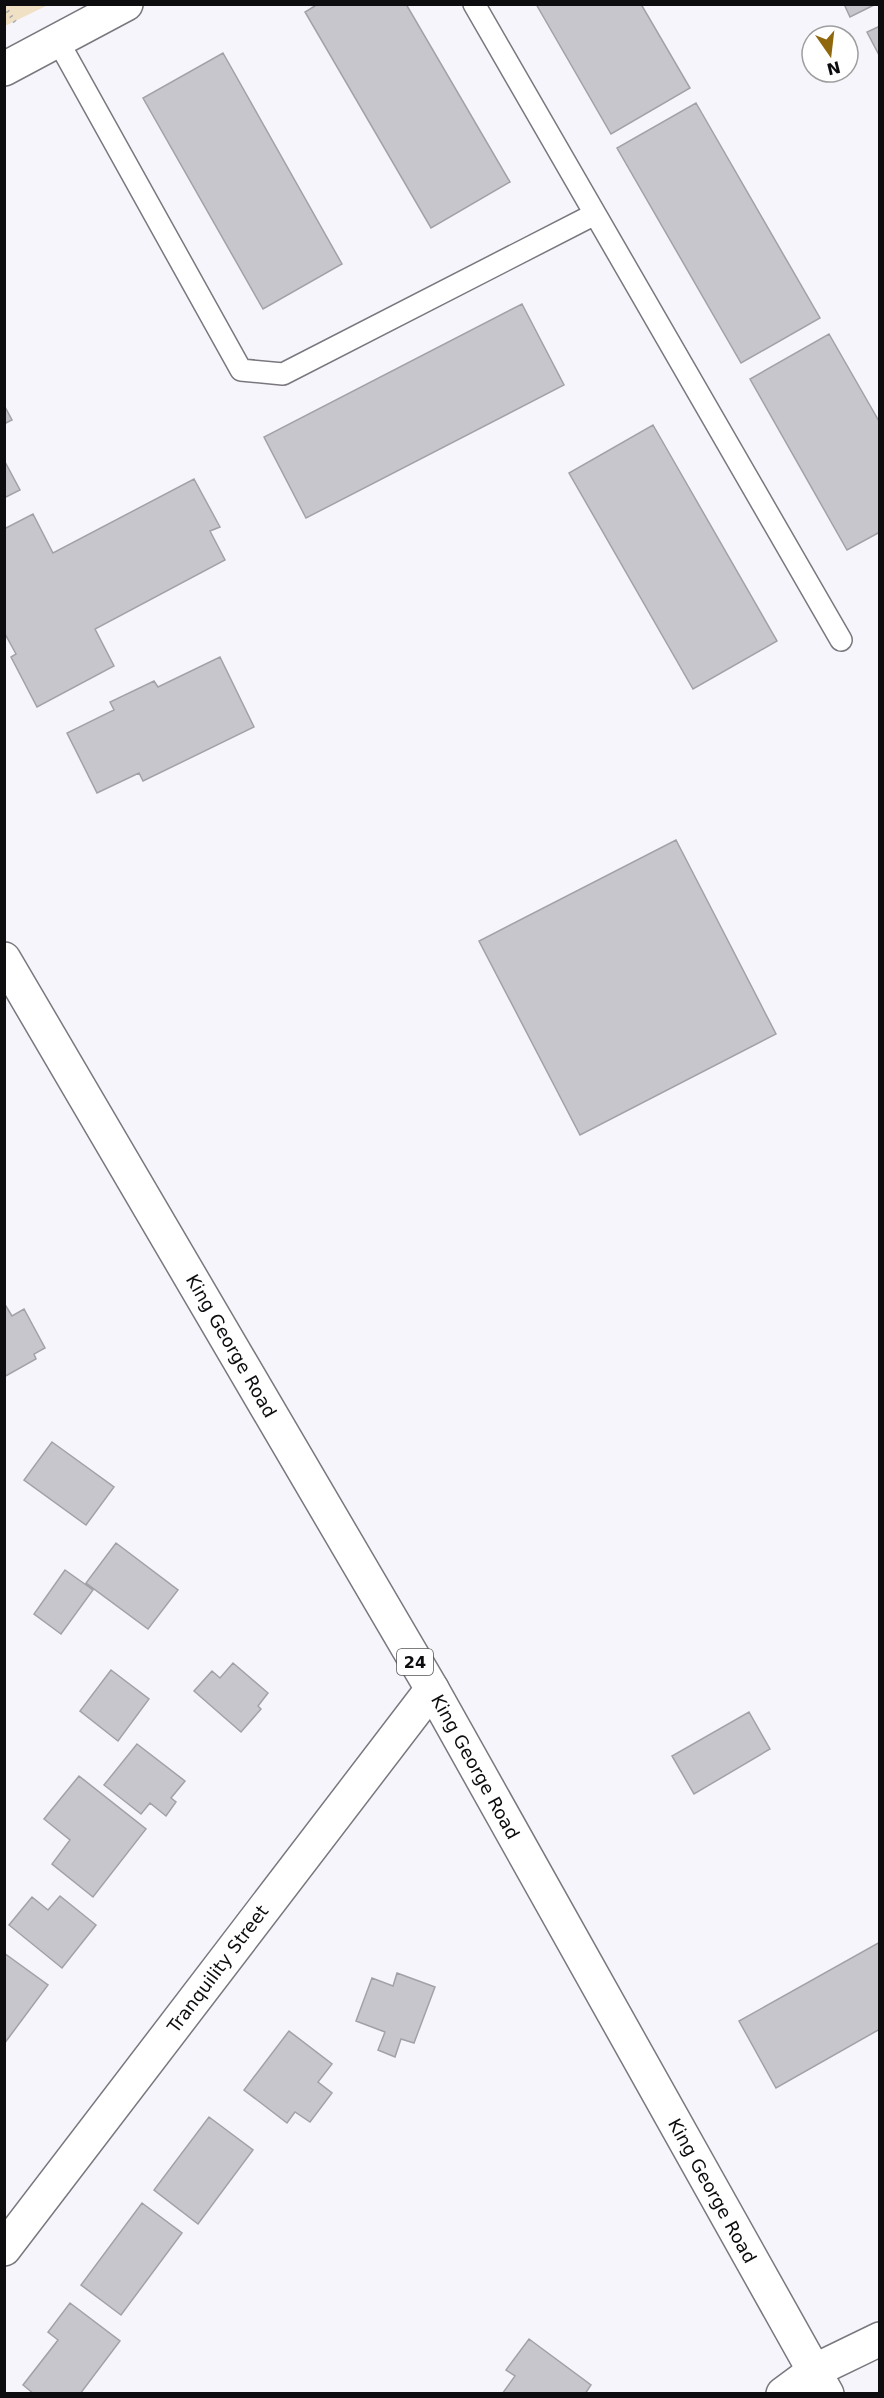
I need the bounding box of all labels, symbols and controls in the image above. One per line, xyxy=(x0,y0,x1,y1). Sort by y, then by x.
north arrow xyxy=(800,24,860,84)
text: N xyxy=(825,57,842,79)
street label: King George Road xyxy=(182,1270,281,1421)
road number: 24 xyxy=(397,1649,433,1675)
street label: King George Road xyxy=(427,1691,524,1843)
street label: Tranquility Street xyxy=(162,1901,272,2037)
street label: King George Road xyxy=(664,2115,761,2267)

